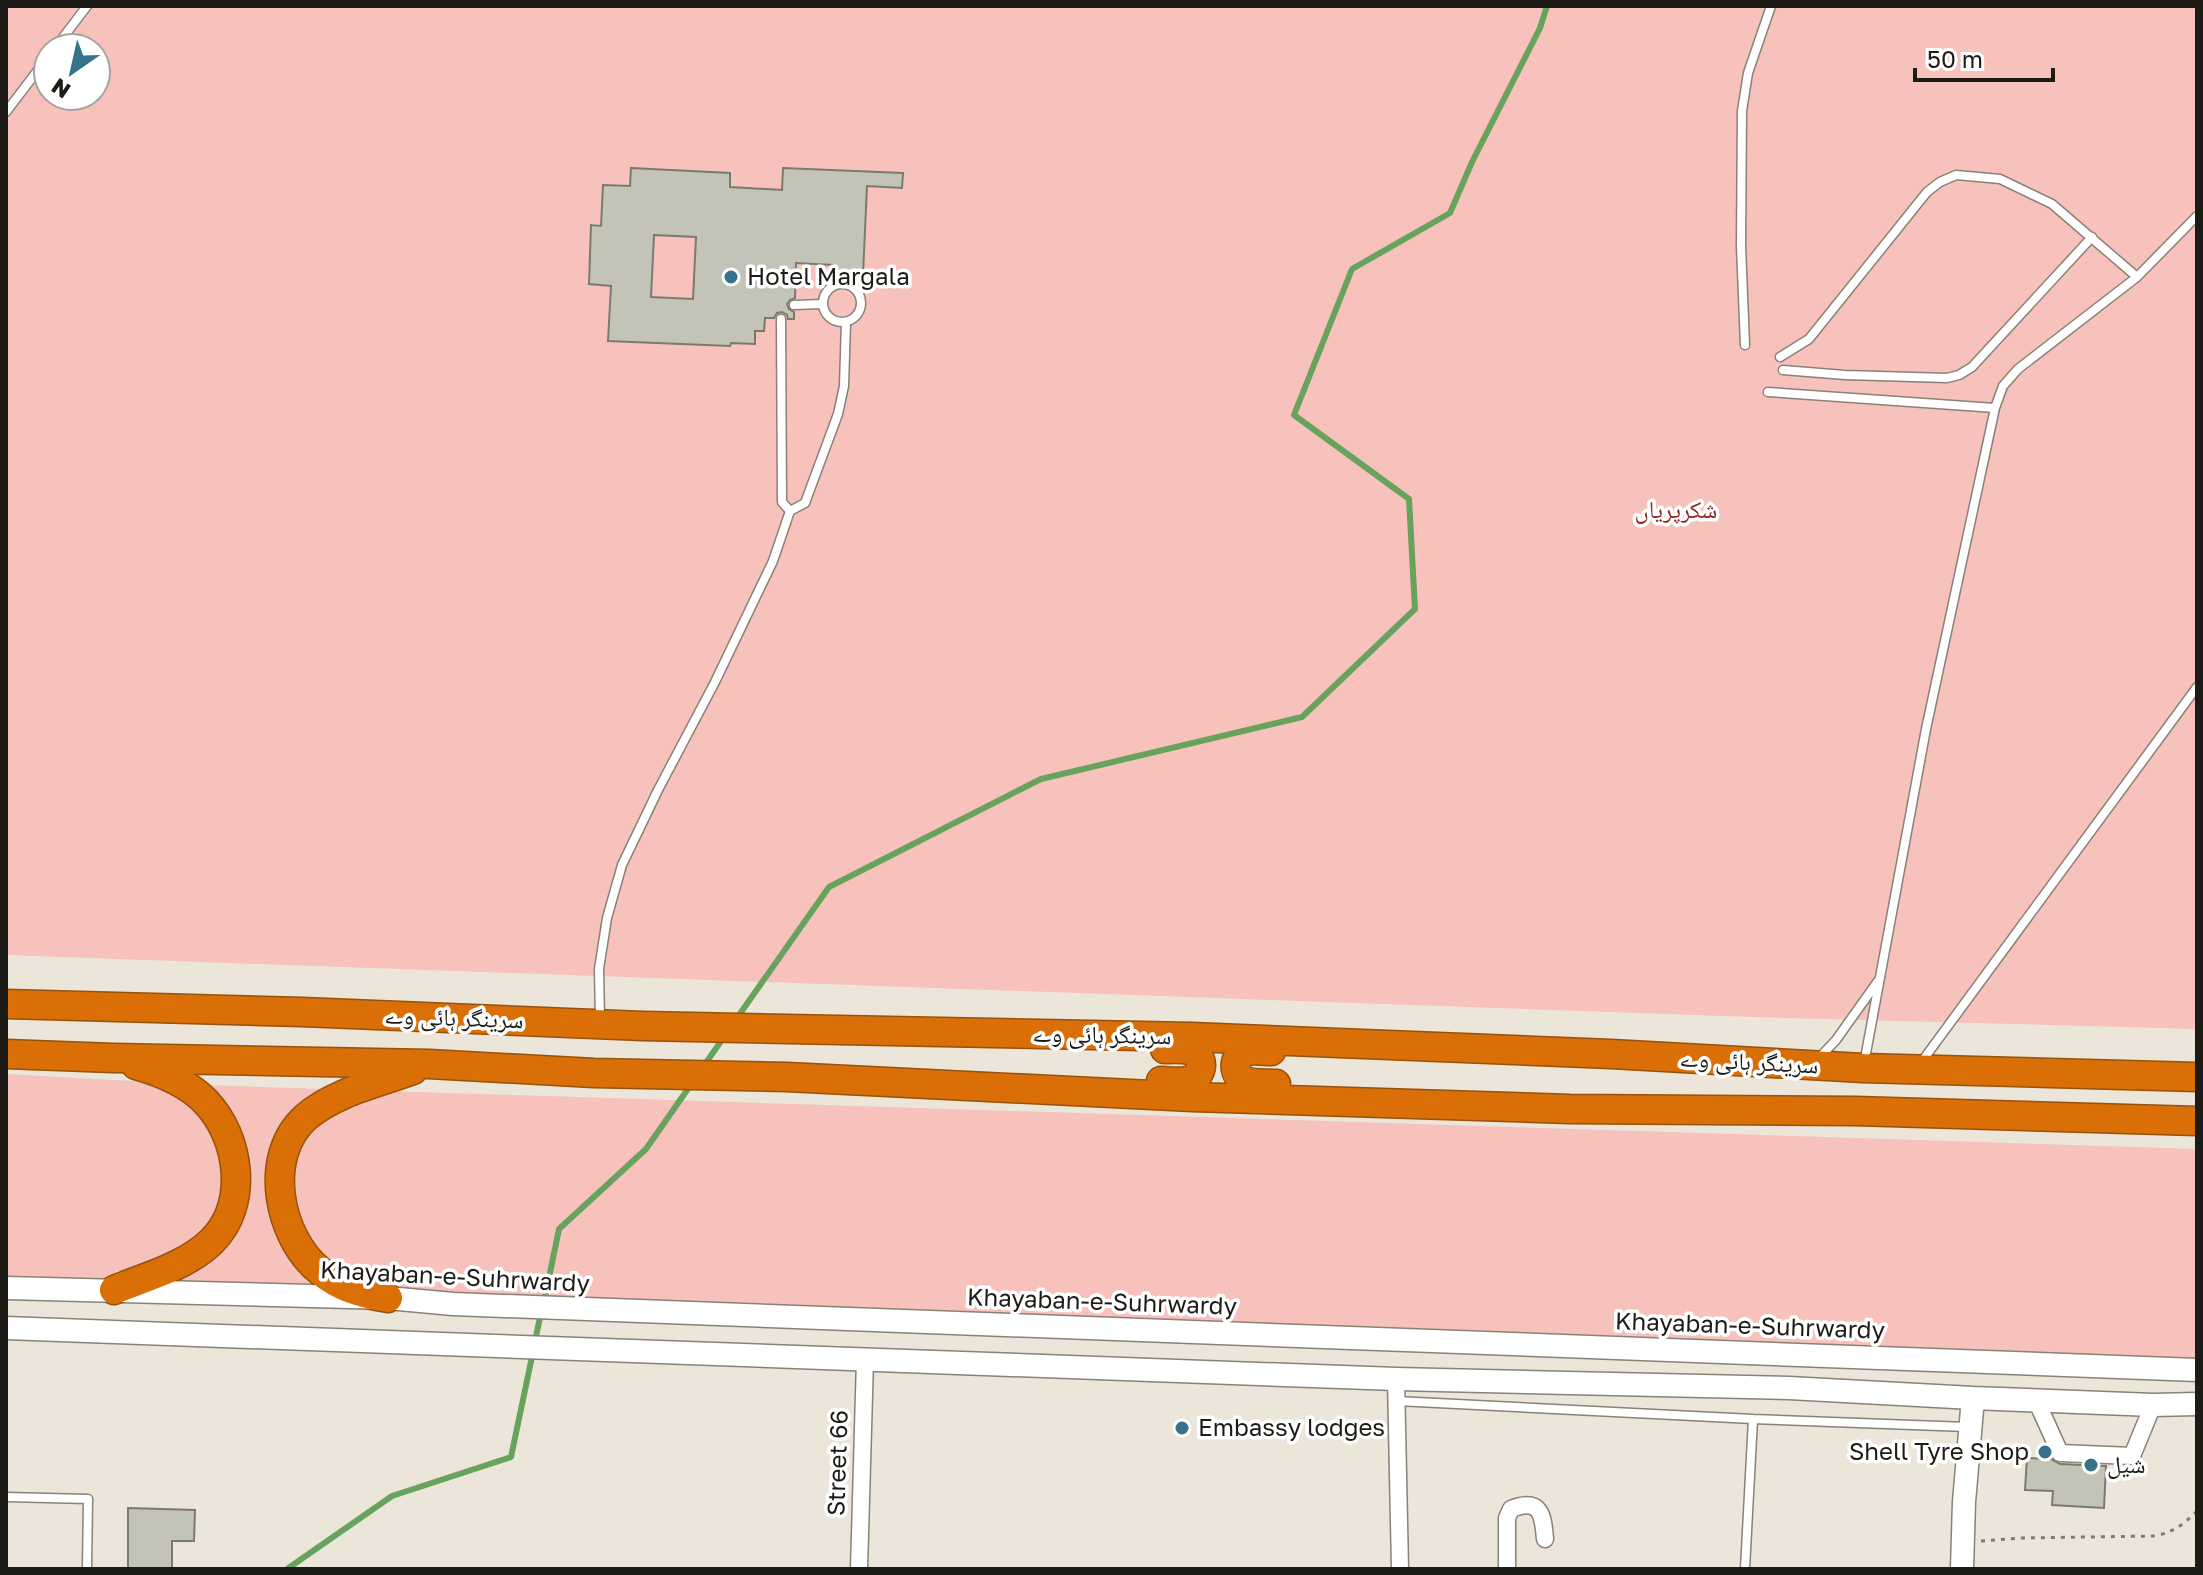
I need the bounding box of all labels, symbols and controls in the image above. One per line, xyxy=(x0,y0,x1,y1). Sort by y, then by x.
north arrow xyxy=(32,32,112,112)
scale bar xyxy=(1915,32,2053,82)
text: 50 m xyxy=(1927,44,1983,73)
text: N xyxy=(46,73,75,105)
place label: Hotel Margala xyxy=(747,261,910,290)
marker: Hotel Margala xyxy=(722,268,740,286)
park label: شکرپریاں xyxy=(1635,494,1717,524)
street label: سرینگر ہائی وے xyxy=(384,1000,524,1034)
street label: سرینگر ہائی وے xyxy=(1032,1018,1172,1050)
street label: سرینگر ہائی وے xyxy=(1679,1042,1819,1080)
street label: Khayaban-e-Suhrwardy xyxy=(319,1254,591,1297)
street label: Khayaban-e-Suhrwardy xyxy=(967,1281,1238,1320)
street label: Khayaban-e-Suhrwardy xyxy=(1615,1305,1886,1344)
street label: Street 66 xyxy=(820,1409,853,1516)
place label: Embassy lodges xyxy=(1198,1412,1385,1441)
marker: Embassy lodges xyxy=(1173,1419,1191,1437)
place label: Shell Tyre Shop xyxy=(1849,1436,2029,1465)
marker: Shell Tyre Shop xyxy=(2036,1443,2054,1461)
place label: شیل xyxy=(2107,1449,2146,1479)
marker: شیل xyxy=(2082,1456,2100,1474)

